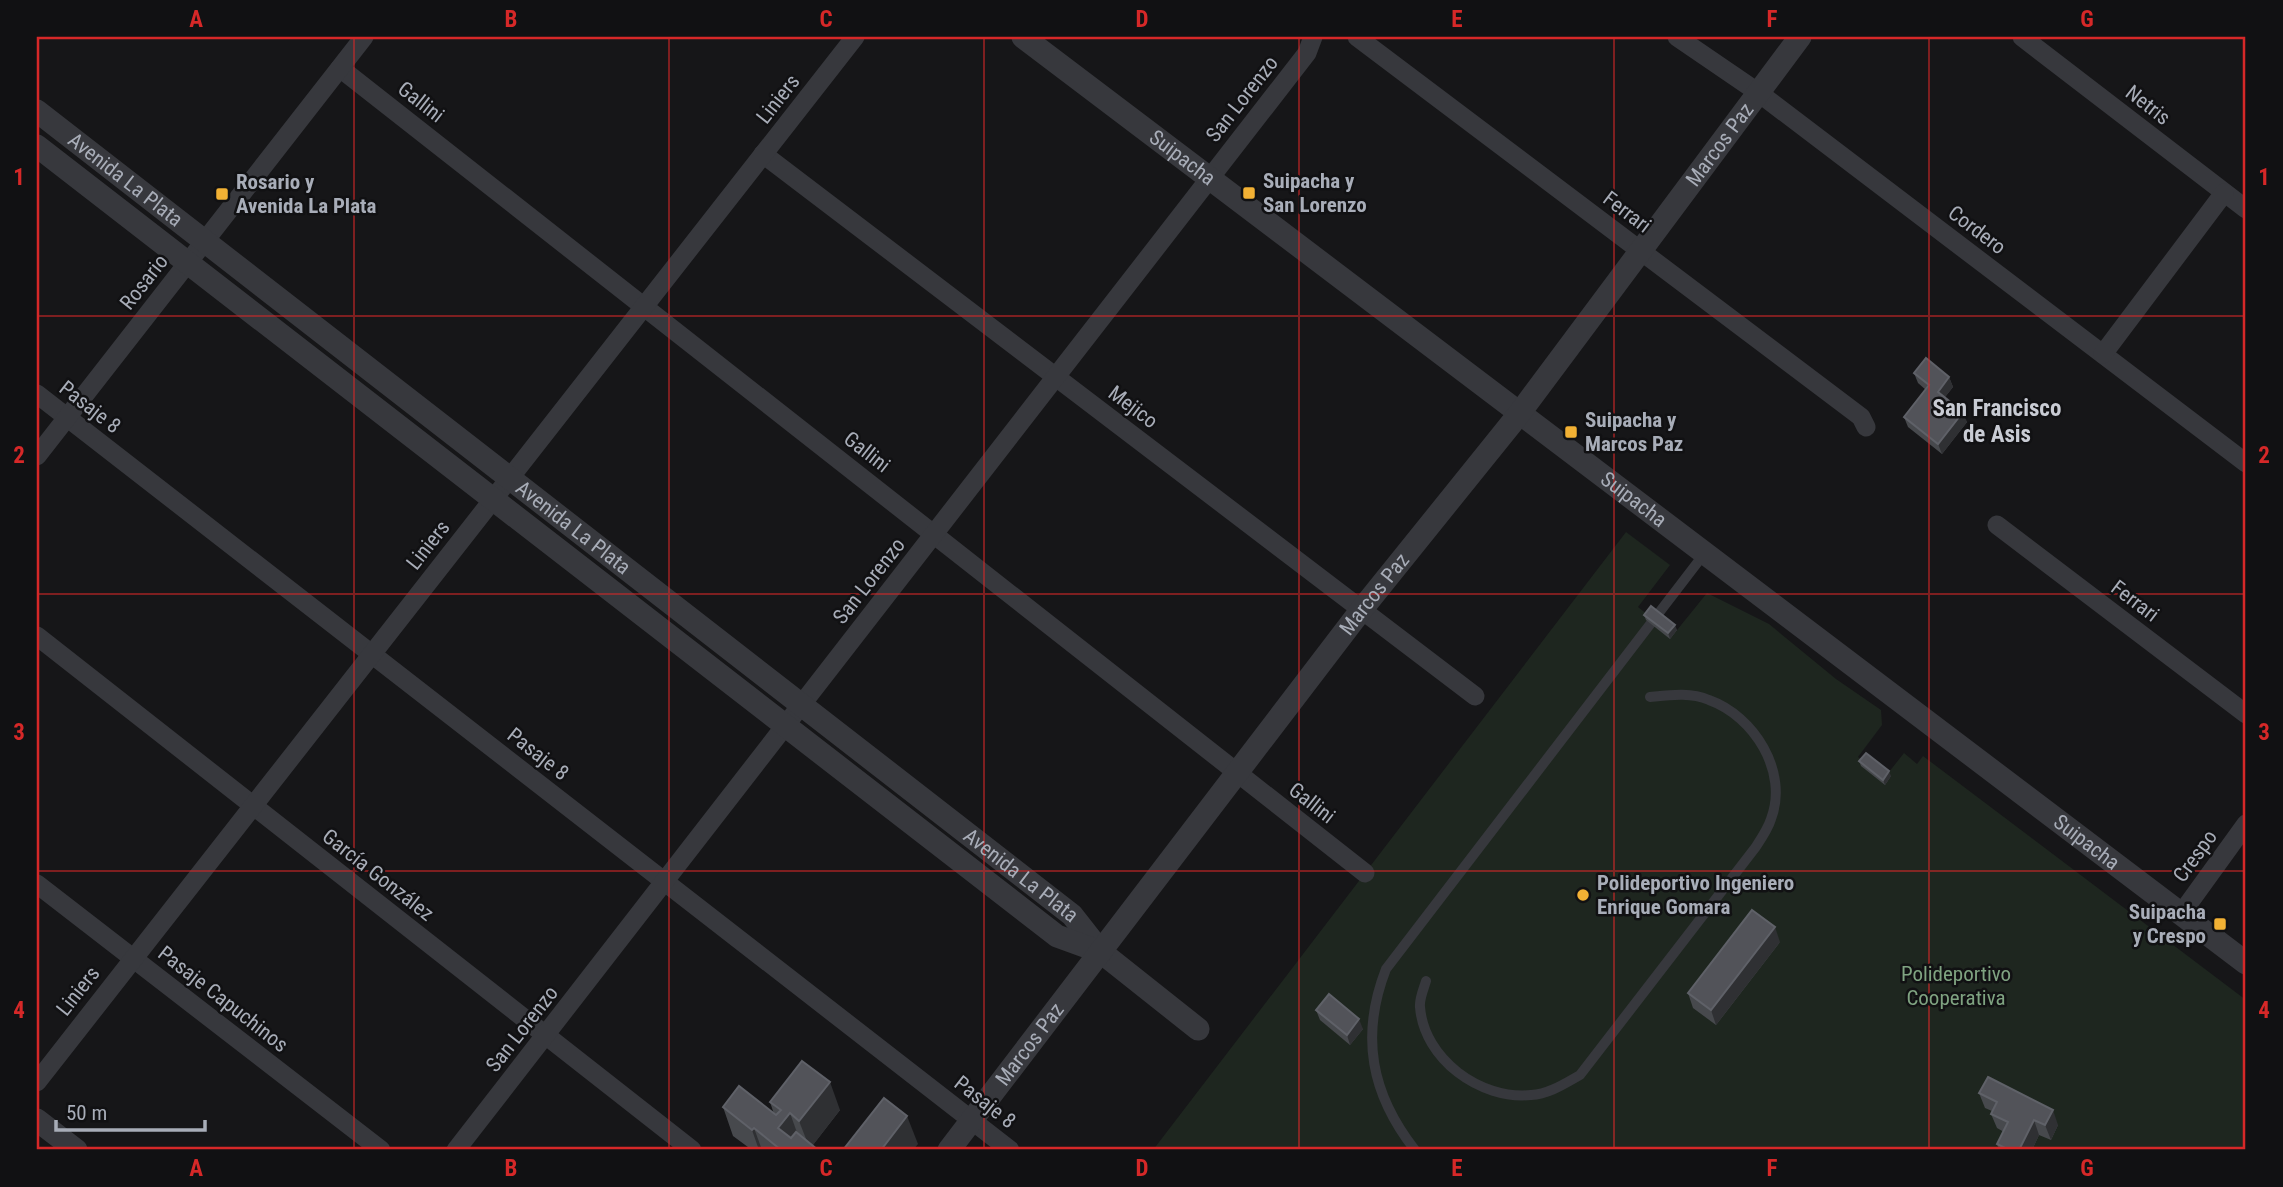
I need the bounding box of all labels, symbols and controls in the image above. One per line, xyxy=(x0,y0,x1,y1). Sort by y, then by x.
text: A xyxy=(189,6,203,33)
text: B xyxy=(505,6,517,33)
text: C xyxy=(819,6,833,33)
text: D xyxy=(1136,6,1149,33)
text: E xyxy=(1451,6,1463,33)
text: F xyxy=(1767,6,1778,33)
text: G xyxy=(2080,6,2094,33)
street label: San Lorenzo xyxy=(1201,51,1283,147)
street label: Liniers xyxy=(751,70,805,128)
street label: Gallini xyxy=(393,77,449,127)
street label: Netris xyxy=(2121,80,2175,130)
street label: Marcos Paz xyxy=(1681,98,1759,191)
street label: Suipacha xyxy=(1145,125,1220,190)
street label: Avenida La Plata xyxy=(63,128,187,232)
text: 1 xyxy=(13,164,25,191)
text: 1 xyxy=(2258,164,2270,191)
place label: Suipacha y San Lorenzo xyxy=(1263,169,1367,217)
place label: Rosario y Avenida La Plata xyxy=(236,170,376,218)
marker: Suipacha y San Lorenzo xyxy=(1241,185,1257,201)
marker: Rosario y Avenida La Plata xyxy=(214,186,230,202)
street label: Ferrari xyxy=(1598,186,1656,238)
street label: Cordero xyxy=(1944,201,2010,259)
street label: Rosario xyxy=(115,250,173,314)
street label: Pasaje 8 xyxy=(55,376,125,438)
street label: Mejico xyxy=(1104,381,1162,433)
district label: San Francisco de Asis xyxy=(1933,395,2061,448)
place label: Suipacha y Marcos Paz xyxy=(1585,408,1683,456)
marker: Suipacha y Marcos Paz xyxy=(1563,424,1579,440)
street label: Gallini xyxy=(839,427,895,477)
text: 2 xyxy=(13,442,25,469)
text: 2 xyxy=(2258,442,2270,469)
street label: Suipacha xyxy=(1596,467,1671,532)
street label: Avenida La Plata xyxy=(511,476,635,579)
street label: Liniers xyxy=(401,516,455,574)
street label: San Lorenzo xyxy=(828,533,910,629)
street label: Marcos Paz xyxy=(1335,548,1414,640)
street label: Ferrari xyxy=(2106,575,2164,627)
text: 3 xyxy=(13,719,25,746)
text: 3 xyxy=(2258,719,2270,746)
street label: Pasaje 8 xyxy=(503,723,573,785)
street label: Gallini xyxy=(1284,778,1340,828)
street label: Suipacha xyxy=(2049,810,2124,875)
street label: Avenida La Plata xyxy=(959,823,1083,927)
street label: García González xyxy=(318,824,438,926)
street label: Crespo xyxy=(2168,825,2222,887)
place label: Polideportivo Ingeniero Enrique Gomara xyxy=(1597,871,1794,919)
marker: Polideportivo Ingeniero Enrique Gomara xyxy=(1575,887,1591,903)
place label: Suipacha y Crespo xyxy=(2129,900,2206,948)
marker: Suipacha y Crespo xyxy=(2212,916,2228,932)
street label: Pasaje Capuchinos xyxy=(153,941,293,1057)
street label: Liniers xyxy=(51,962,105,1020)
park label: Polideportivo Cooperativa xyxy=(1901,962,2011,1010)
street label: San Lorenzo xyxy=(481,981,563,1077)
text: 4 xyxy=(13,997,25,1024)
text: 4 xyxy=(2258,997,2270,1024)
street label: Marcos Paz xyxy=(991,998,1069,1090)
street label: Pasaje 8 xyxy=(950,1071,1020,1133)
scale bar xyxy=(56,1089,205,1133)
text: 50 m xyxy=(66,1101,107,1125)
text: A xyxy=(189,1155,203,1182)
text: B xyxy=(505,1155,517,1182)
text: C xyxy=(819,1155,833,1182)
text: D xyxy=(1136,1155,1149,1182)
text: E xyxy=(1451,1155,1463,1182)
text: F xyxy=(1767,1155,1778,1182)
text: G xyxy=(2080,1155,2094,1182)

